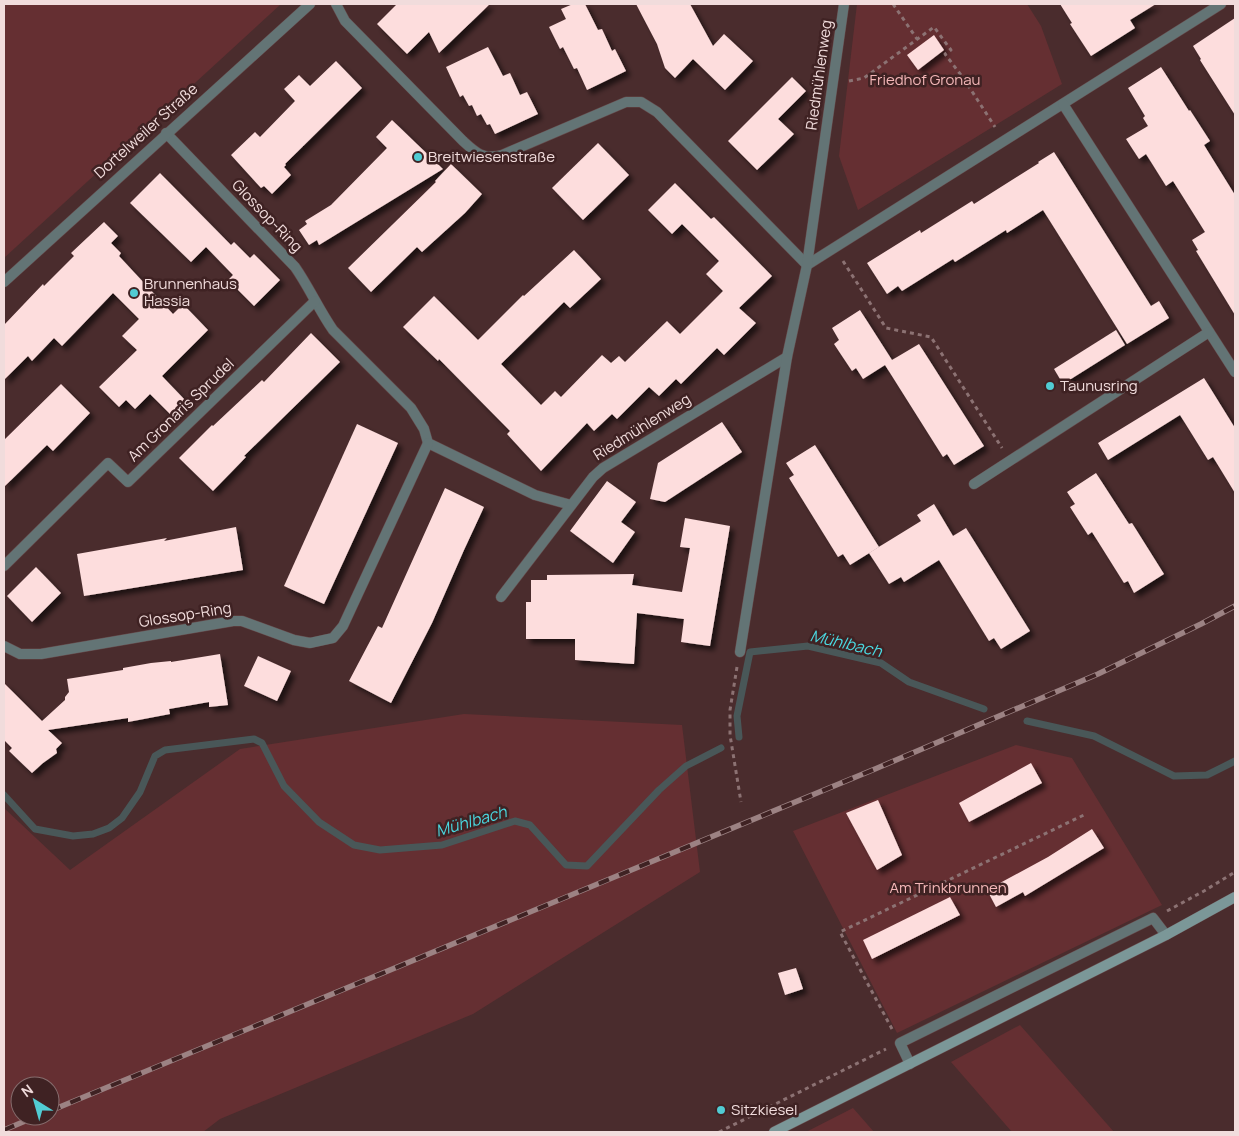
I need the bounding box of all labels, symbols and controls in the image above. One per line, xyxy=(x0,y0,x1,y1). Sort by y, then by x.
street label: Riedmühlenweg xyxy=(800,19,837,131)
park label: Friedhof Gronau xyxy=(869,69,981,90)
street label: Dortelweiler Straße xyxy=(89,78,202,183)
place label: Breitwiesenstraße xyxy=(428,146,555,167)
marker: Breitwiesenstraße xyxy=(412,151,424,163)
street label: Glossop-Ring xyxy=(227,175,307,257)
place label: Brunnenhaus Hassia xyxy=(144,273,237,311)
marker: Brunnenhaus Hassia xyxy=(128,287,140,299)
street label: Am Gronaris Sprudel xyxy=(123,353,239,466)
place label: Taunusring xyxy=(1060,375,1138,396)
marker: Taunusring xyxy=(1044,380,1056,392)
street label: Riedmühlenweg xyxy=(589,388,694,465)
street label: Glossop-Ring xyxy=(137,597,233,632)
water label: Mühlbach xyxy=(808,624,884,662)
water label: Mühlbach xyxy=(433,800,510,842)
park label: Am Trinkbrunnen xyxy=(889,877,1007,898)
north arrow xyxy=(10,1076,60,1126)
text: N xyxy=(17,1080,37,1101)
place label: Sitzkiesel xyxy=(731,1099,798,1120)
marker: Sitzkiesel xyxy=(715,1104,727,1116)

